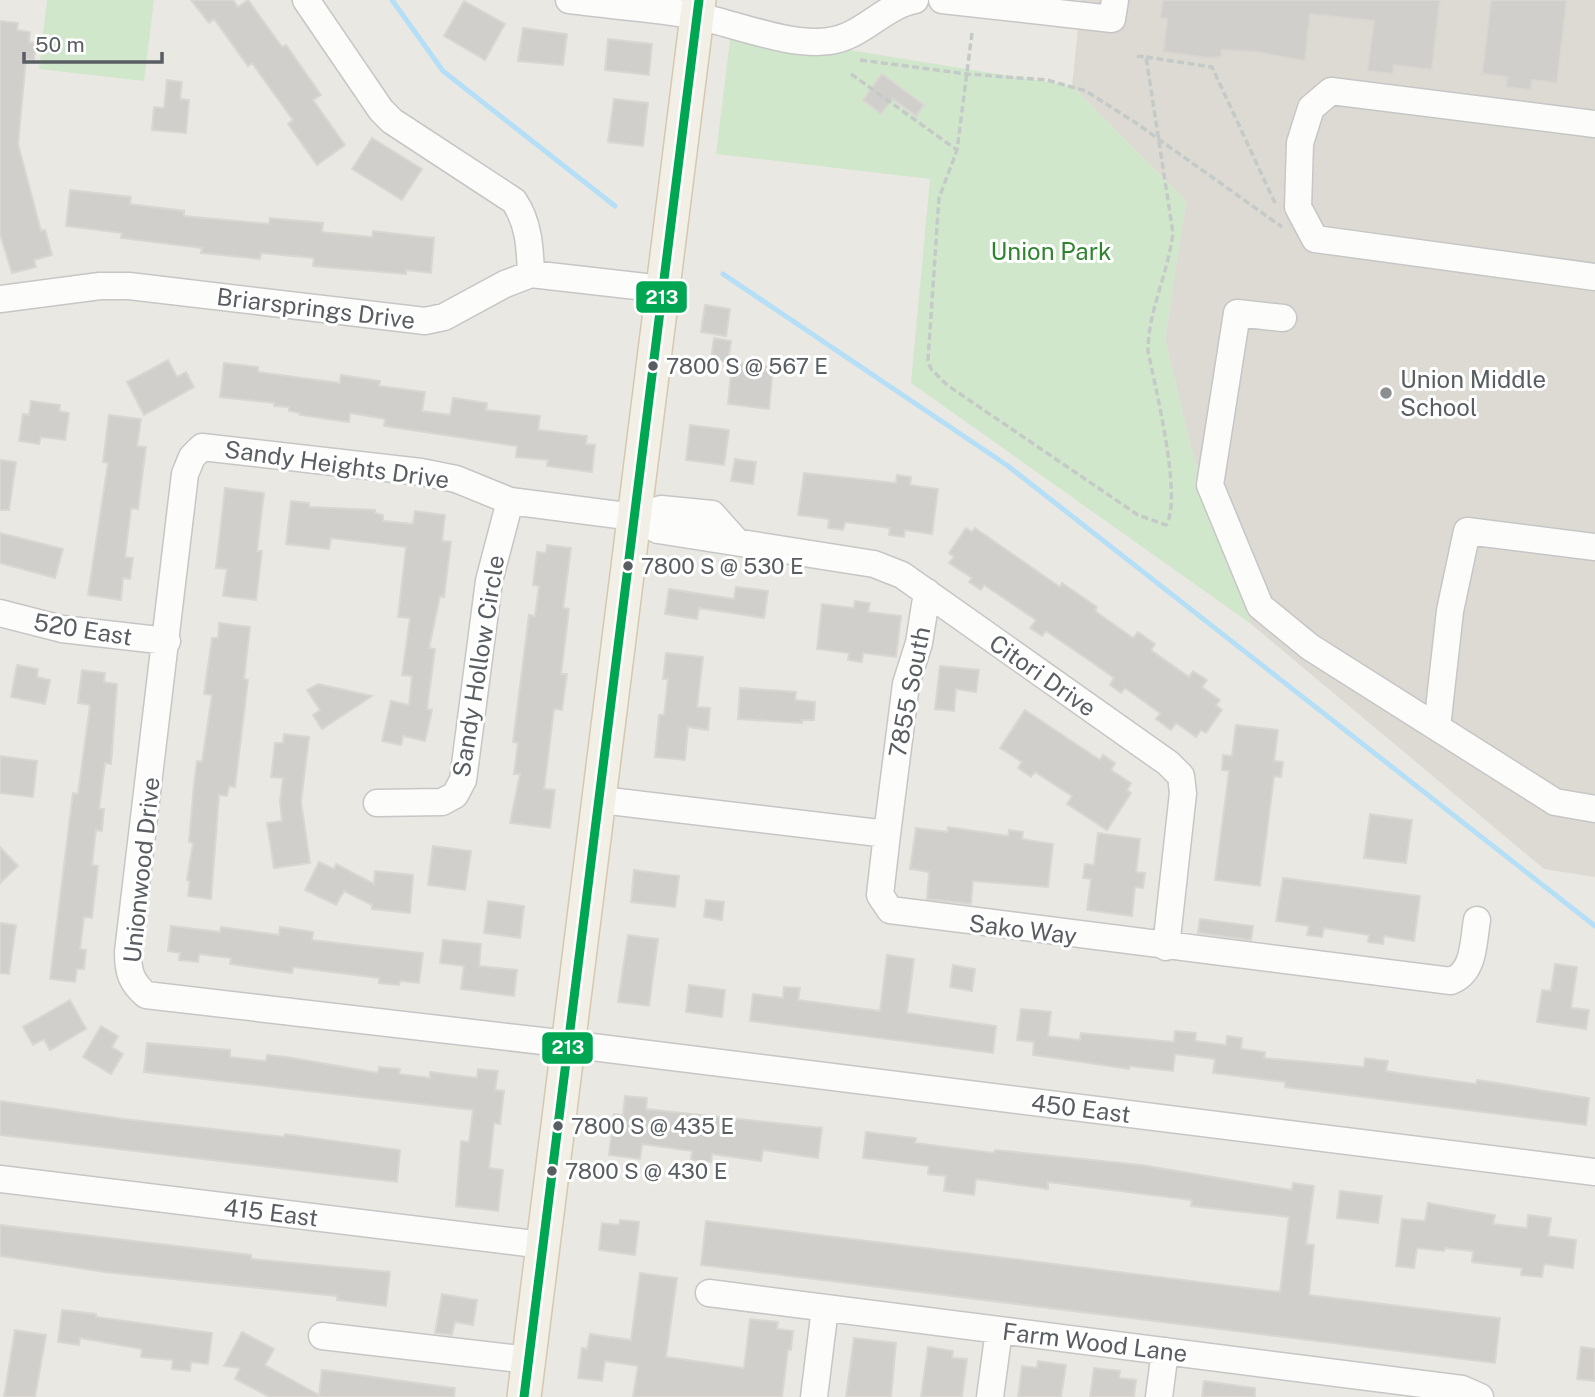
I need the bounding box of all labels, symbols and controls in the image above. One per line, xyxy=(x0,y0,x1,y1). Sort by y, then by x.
scale bar xyxy=(24,21,163,65)
text: 50 m xyxy=(35,32,85,57)
park label: Union Park xyxy=(990,237,1112,265)
line badge: 213 xyxy=(635,280,688,314)
street label: Briarsprings Drive xyxy=(215,282,417,334)
text: 213 xyxy=(646,286,678,308)
place label: 7800 S @ 567 E xyxy=(666,353,828,379)
marker: 7800 S @ 567 E xyxy=(646,359,660,373)
place label: Union Middle School xyxy=(1400,365,1546,421)
marker: Union Middle School xyxy=(1378,385,1394,401)
street label: Sandy Heights Drive xyxy=(223,434,451,494)
street label: Sandy Hollow Circle xyxy=(447,553,509,779)
place label: 7800 S @ 530 E xyxy=(641,553,804,579)
marker: 7800 S @ 530 E xyxy=(621,559,635,573)
street label: 520 East xyxy=(32,607,134,651)
street label: 7855 South xyxy=(883,624,935,760)
street label: Citori Drive xyxy=(984,628,1102,722)
street label: Unionwood Drive xyxy=(117,776,165,964)
street label: Sako Way xyxy=(967,908,1079,950)
line badge: 213 xyxy=(541,1031,594,1065)
text: 213 xyxy=(552,1036,584,1058)
street label: 450 East xyxy=(1030,1088,1132,1128)
place label: 7800 S @ 435 E xyxy=(571,1113,734,1139)
marker: 7800 S @ 435 E xyxy=(551,1119,565,1133)
place label: 7800 S @ 430 E xyxy=(565,1158,727,1184)
marker: 7800 S @ 430 E xyxy=(545,1164,559,1178)
street label: 415 East xyxy=(222,1192,320,1232)
street label: Farm Wood Lane xyxy=(1001,1317,1189,1367)

